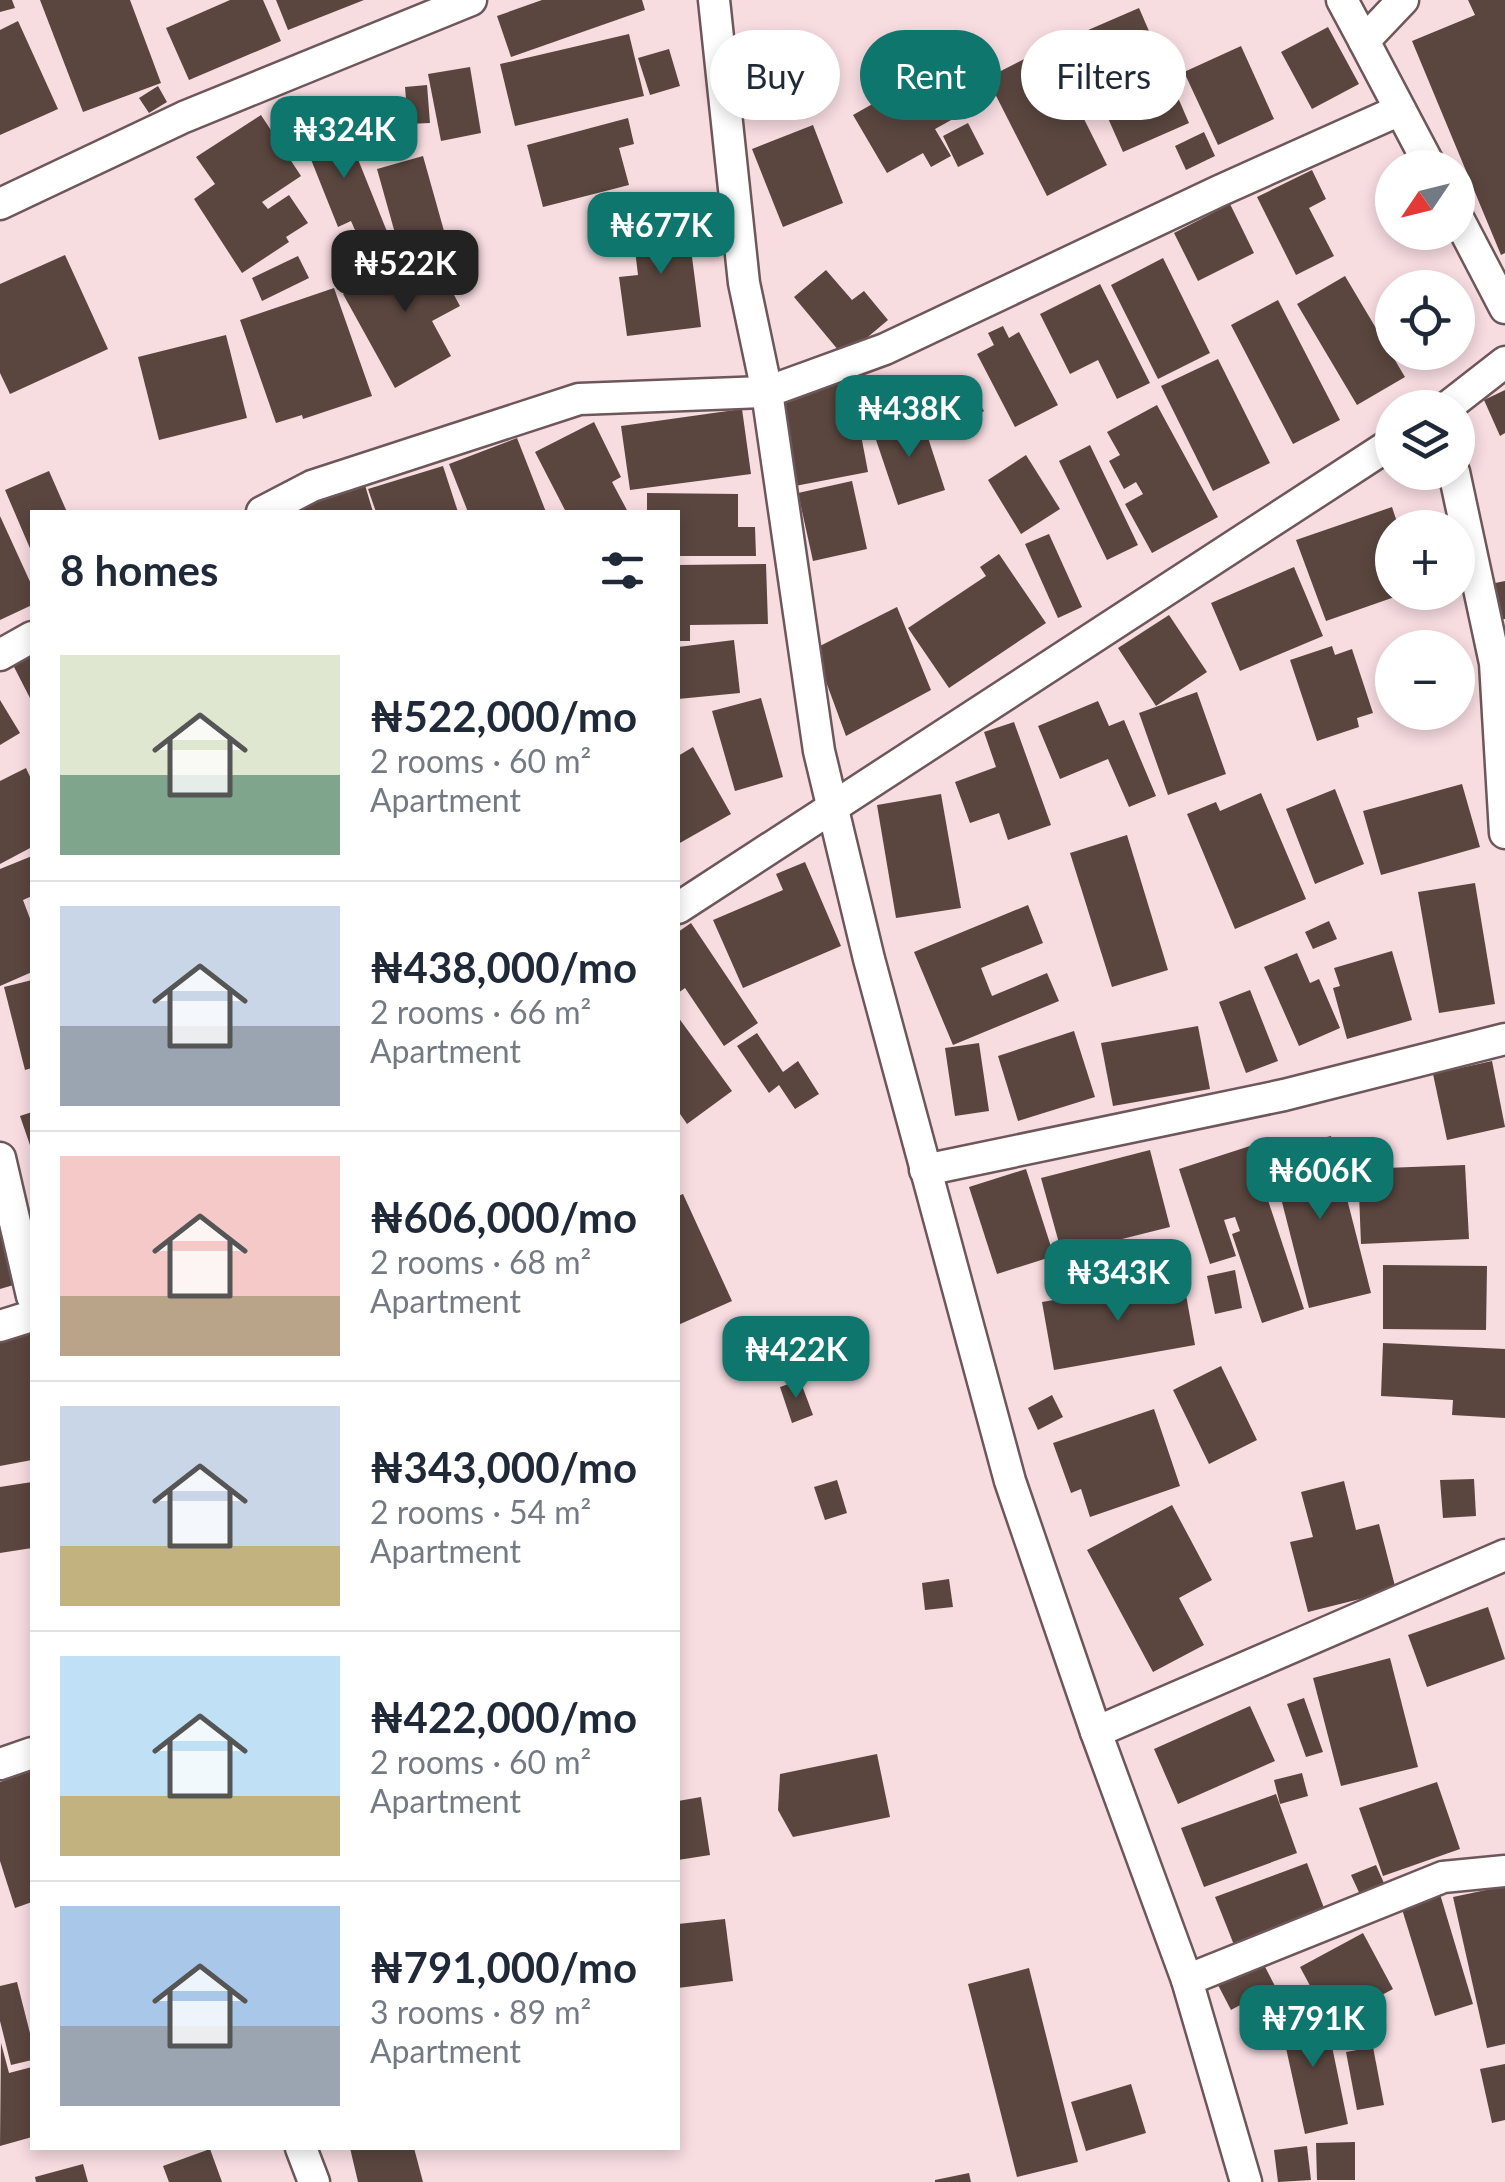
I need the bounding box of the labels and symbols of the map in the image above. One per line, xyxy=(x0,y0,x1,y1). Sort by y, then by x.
pin: ₦324K xyxy=(274,96,414,181)
north arrow xyxy=(1375,150,1475,250)
pin: ₦677K xyxy=(591,192,731,277)
pin: ₦522K xyxy=(335,230,475,315)
pin: ₦438K xyxy=(839,375,979,460)
pin: ₦606K xyxy=(1250,1137,1390,1222)
pin: ₦343K xyxy=(1048,1239,1188,1324)
pin: ₦422K xyxy=(726,1316,866,1401)
pin: ₦791K xyxy=(1243,1985,1383,2070)

